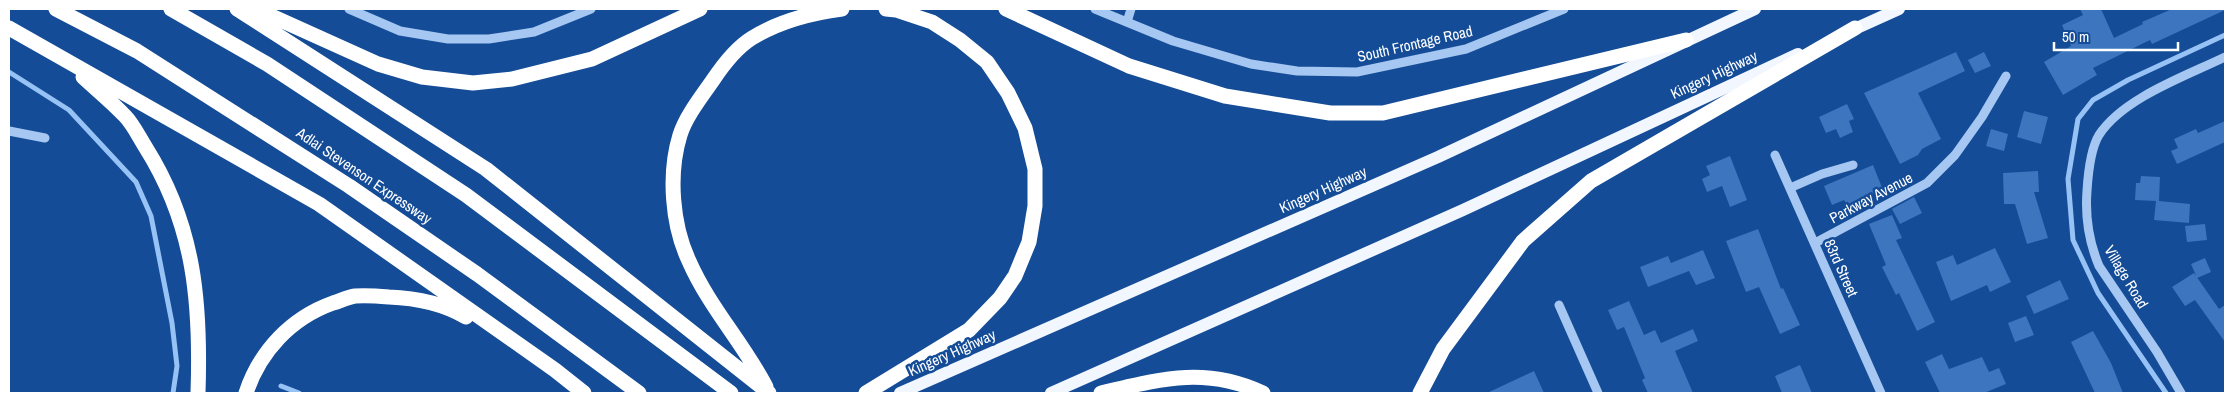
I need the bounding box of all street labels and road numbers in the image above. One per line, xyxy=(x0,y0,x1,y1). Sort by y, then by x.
street label: South Frontage Road xyxy=(1355,20,1475,67)
street label: Kingery Highway xyxy=(1667,45,1761,104)
street label: Adlai Stevenson Expressway xyxy=(292,122,437,229)
street label: Kingery Highway xyxy=(1276,161,1371,218)
street label: Parkway Avenue xyxy=(1825,167,1916,228)
street label: 83rd Street xyxy=(1819,236,1864,300)
street label: Village Road xyxy=(2099,241,2154,312)
street label: Kingery Highway xyxy=(905,324,1000,381)

